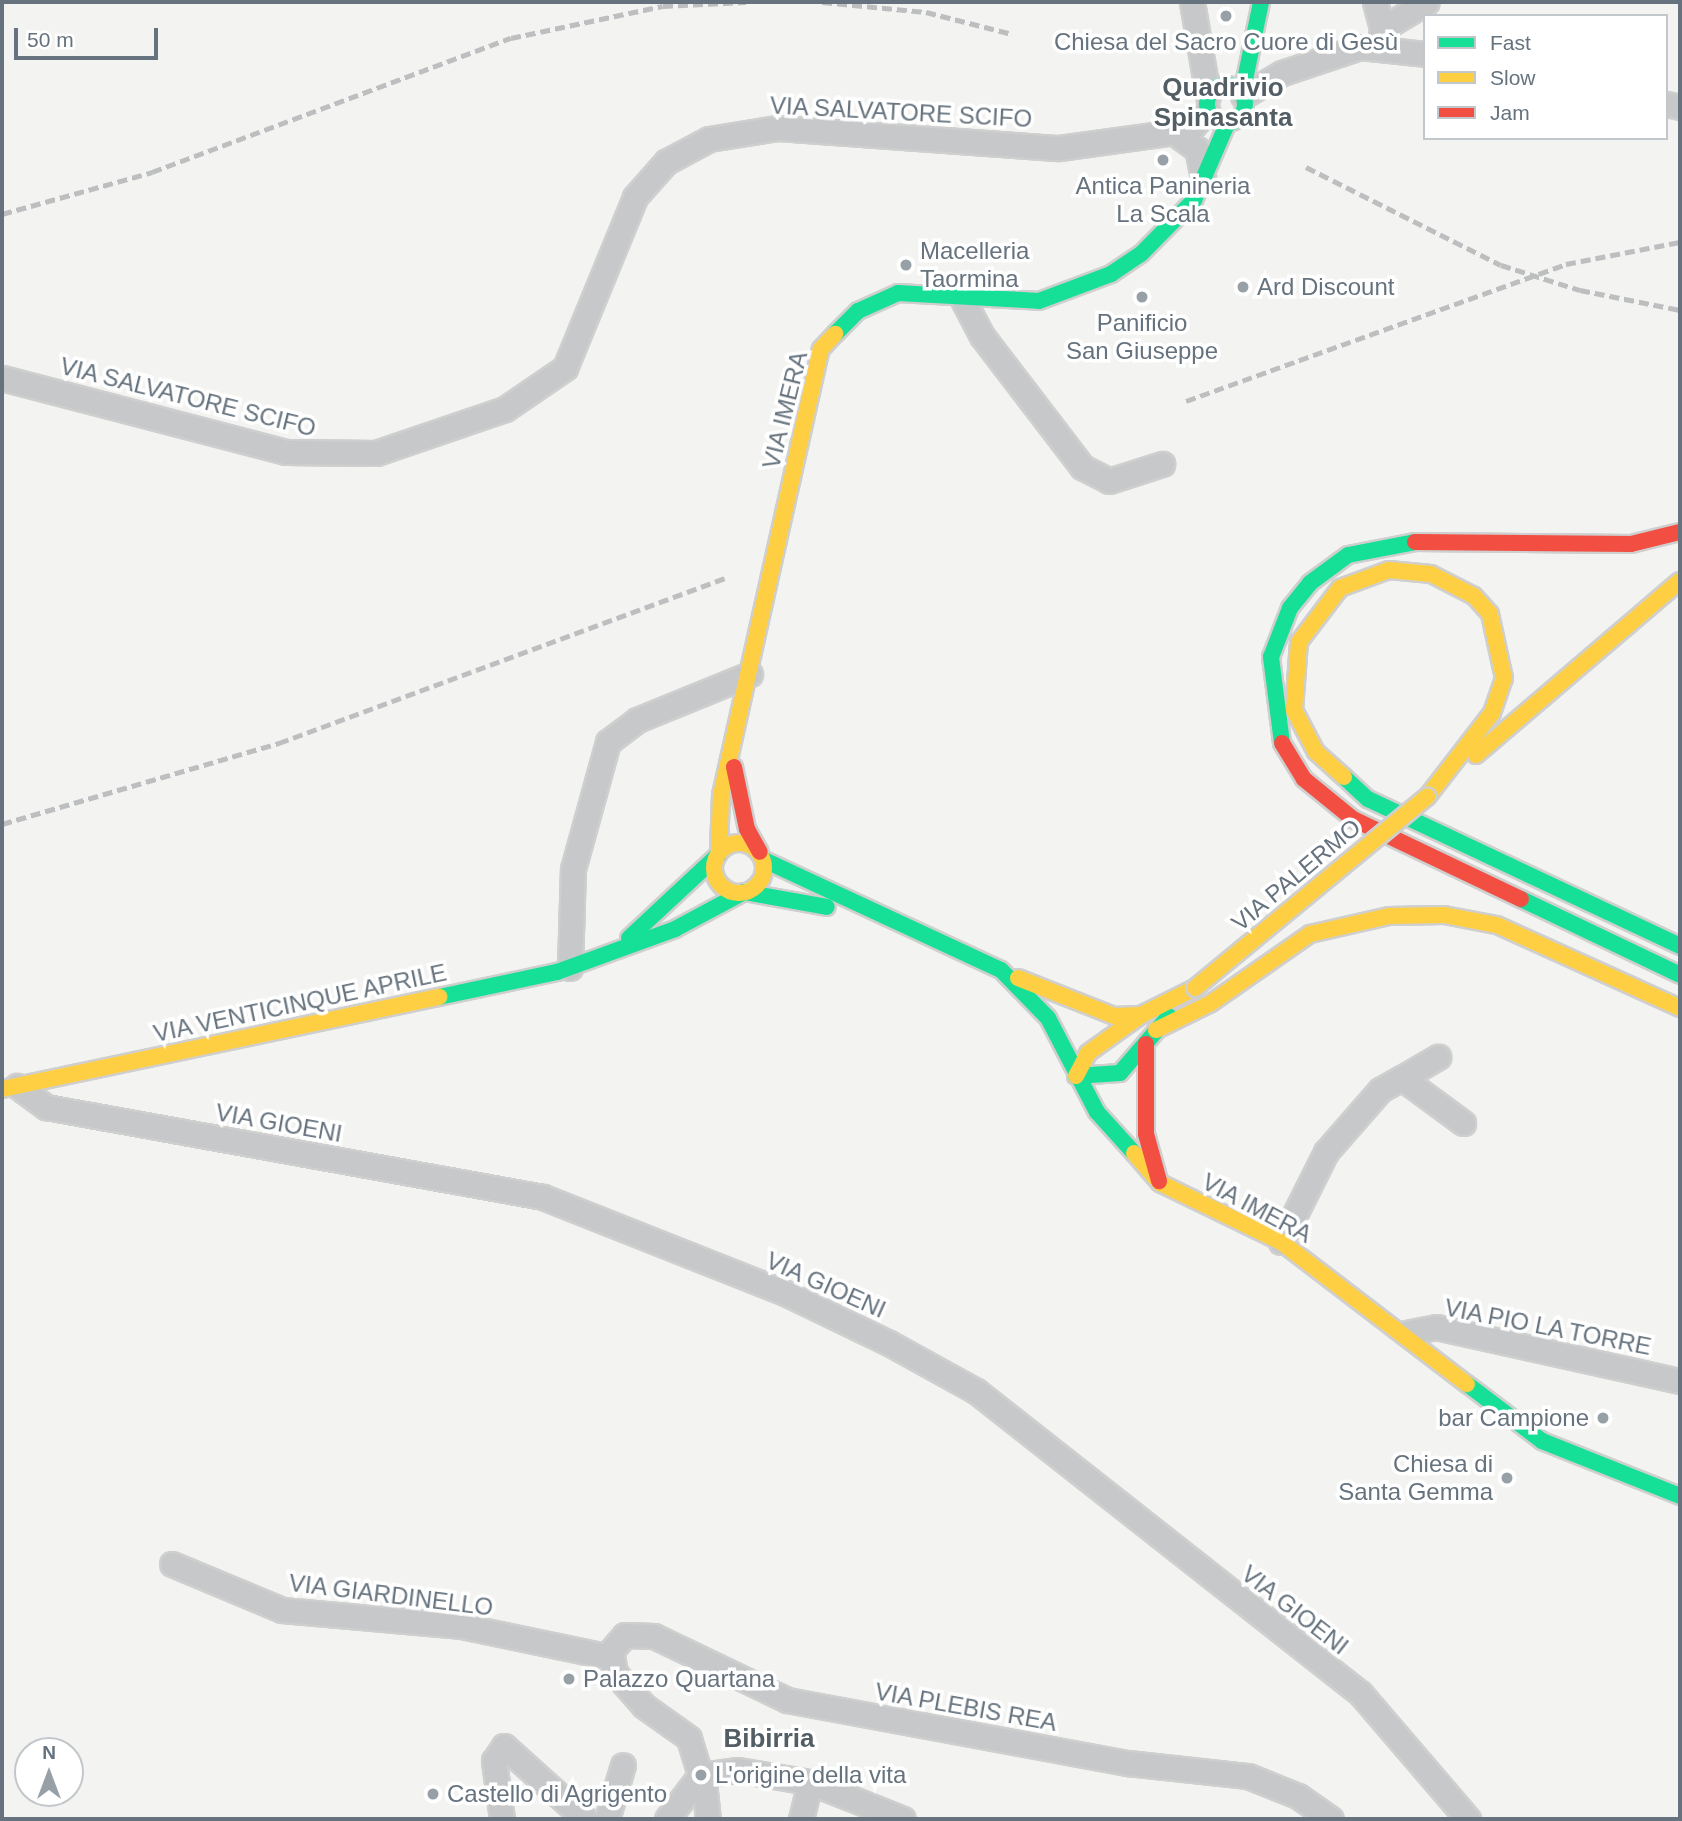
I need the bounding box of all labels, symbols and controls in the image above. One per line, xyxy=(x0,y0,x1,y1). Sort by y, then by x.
marker: Chiesa del Sacro Cuore di Gesù xyxy=(1218,8,1234,24)
scale bar xyxy=(18,14,161,58)
legend xyxy=(1423,14,1668,140)
text: 50 m xyxy=(27,28,74,51)
place label: Chiesa del Sacro Cuore di Gesù xyxy=(1054,28,1398,56)
text: Fast xyxy=(1490,31,1531,54)
text: Slow xyxy=(1490,66,1536,89)
district label: Quadrivio Spinasanta xyxy=(1154,72,1292,134)
street label: VIA SALVATORE SCIFO xyxy=(769,91,1033,133)
text: Jam xyxy=(1490,101,1530,124)
marker: Antica Panineria La Scala xyxy=(1155,152,1171,168)
place label: Antica Panineria La Scala xyxy=(1076,172,1250,228)
place label: Macelleria Taormina xyxy=(920,237,1029,293)
marker: Macelleria Taormina xyxy=(898,257,914,273)
place label: Ard Discount xyxy=(1257,273,1394,301)
marker: Ard Discount xyxy=(1235,279,1251,295)
marker: Panificio San Giuseppe xyxy=(1134,289,1150,305)
place label: Panificio San Giuseppe xyxy=(1066,309,1218,365)
street label: VIA IMERA xyxy=(756,348,814,472)
street label: VIA SALVATORE SCIFO xyxy=(57,351,319,443)
street label: VIA PALERMO xyxy=(1225,812,1367,938)
street label: VIA VENTICINQUE APRILE xyxy=(150,958,450,1048)
street label: VIA GIOENI xyxy=(213,1098,345,1148)
street label: VIA IMERA xyxy=(1197,1167,1317,1249)
street label: VIA GIOENI xyxy=(761,1246,891,1324)
street label: VIA PIO LA TORRE xyxy=(1441,1293,1655,1361)
place label: bar Campione xyxy=(1438,1404,1589,1432)
marker: bar Campione xyxy=(1595,1410,1611,1426)
place label: Chiesa di Santa Gemma xyxy=(1338,1450,1493,1506)
marker: Chiesa di Santa Gemma xyxy=(1499,1470,1515,1486)
street label: VIA GIOENI xyxy=(1235,1559,1355,1661)
street label: VIA GIARDINELLO xyxy=(287,1568,495,1622)
place label: Palazzo Quartana xyxy=(583,1665,775,1693)
marker: Palazzo Quartana xyxy=(561,1671,577,1687)
street label: VIA PLEBIS REA xyxy=(872,1677,1060,1737)
district label: Bibirria xyxy=(723,1723,815,1755)
north arrow xyxy=(14,1737,84,1807)
text: N xyxy=(42,1742,56,1763)
place label: L'origine della vita xyxy=(715,1761,906,1789)
marker: L'origine della vita xyxy=(693,1767,709,1783)
place label: Castello di Agrigento xyxy=(447,1780,668,1808)
marker: Castello di Agrigento xyxy=(425,1786,441,1802)

